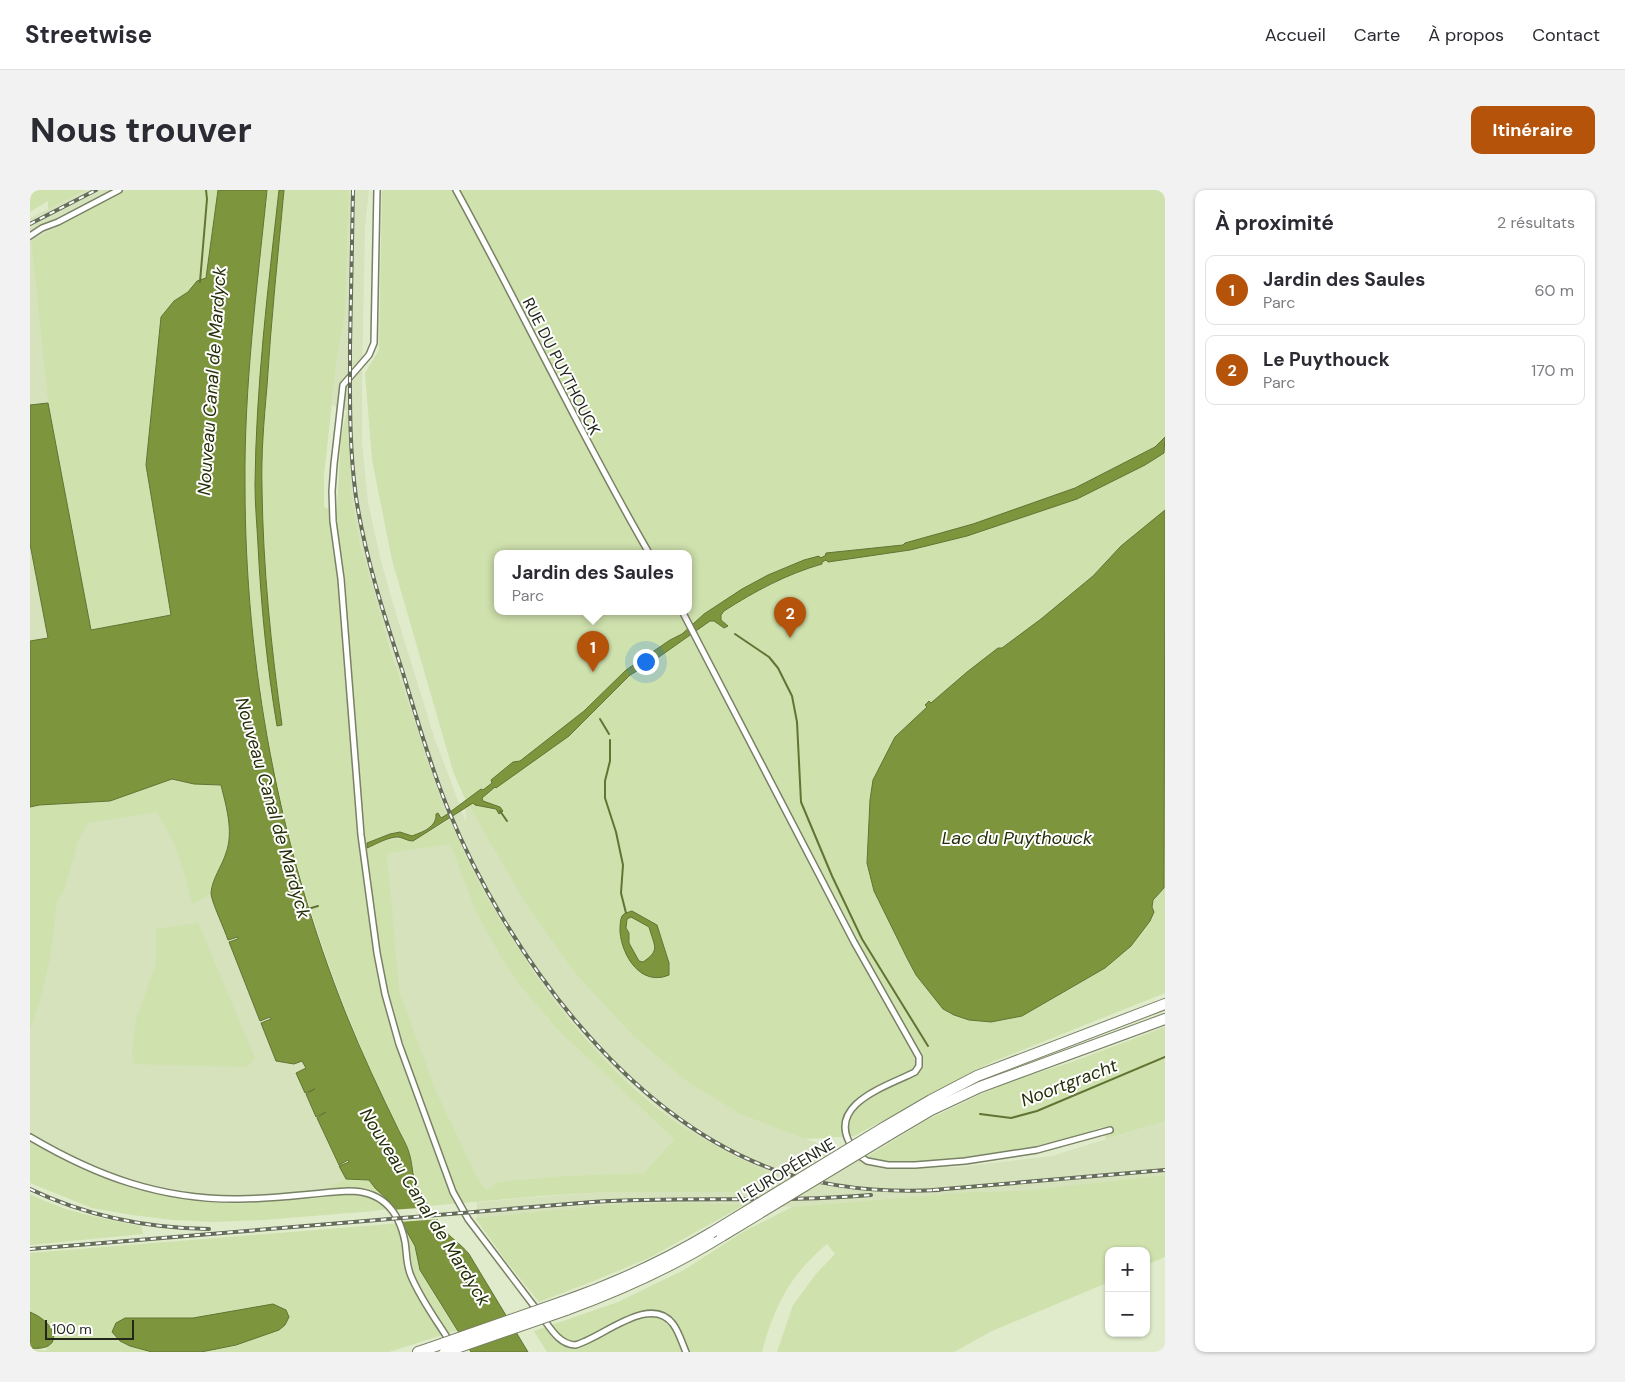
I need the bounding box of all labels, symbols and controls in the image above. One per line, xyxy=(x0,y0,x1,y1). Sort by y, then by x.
text: Streetwise xyxy=(25,19,152,50)
text: Accueil xyxy=(1265,23,1326,47)
text: Carte xyxy=(1354,23,1400,47)
text: À propos xyxy=(1428,23,1504,47)
text: Contact xyxy=(1532,23,1600,47)
button: Itinéraire xyxy=(1471,106,1595,154)
text: Nous trouver xyxy=(30,107,252,153)
text: À proximité xyxy=(1215,209,1334,237)
text: 2 résultats xyxy=(1497,212,1575,233)
water label: Nouveau Canal de Mardyck xyxy=(192,265,232,496)
text: Jardin des Saules xyxy=(1263,267,1425,292)
text: 1 xyxy=(1229,280,1235,301)
text: 60 m xyxy=(1534,280,1574,301)
text: Parc xyxy=(1263,292,1295,313)
street label: RUE DU PUYTHOUCK xyxy=(518,294,605,439)
text: Le Puythouck xyxy=(1263,347,1390,372)
text: 2 xyxy=(1227,360,1237,381)
text: 170 m xyxy=(1531,360,1574,381)
text: Parc xyxy=(1263,372,1295,393)
popup xyxy=(494,550,692,615)
text: Jardin des Saules xyxy=(512,560,674,585)
text: Parc xyxy=(512,585,544,606)
pin: 2 xyxy=(774,597,806,638)
pin: 1 xyxy=(577,631,609,672)
your location xyxy=(633,649,659,675)
water label: Nouveau Canal de Mardyck xyxy=(230,694,316,922)
water label: Lac du Puythouck xyxy=(942,826,1093,850)
water label: Noortgracht xyxy=(1017,1053,1122,1112)
water label: Nouveau Canal de Mardyck xyxy=(354,1103,496,1311)
street label: L'EUROPÉENNE xyxy=(734,1133,839,1208)
map controls xyxy=(1105,1247,1150,1337)
button: + xyxy=(1105,1247,1150,1292)
button: − xyxy=(1105,1292,1150,1337)
scale bar xyxy=(45,1317,134,1340)
text: 100 m xyxy=(52,1320,92,1338)

